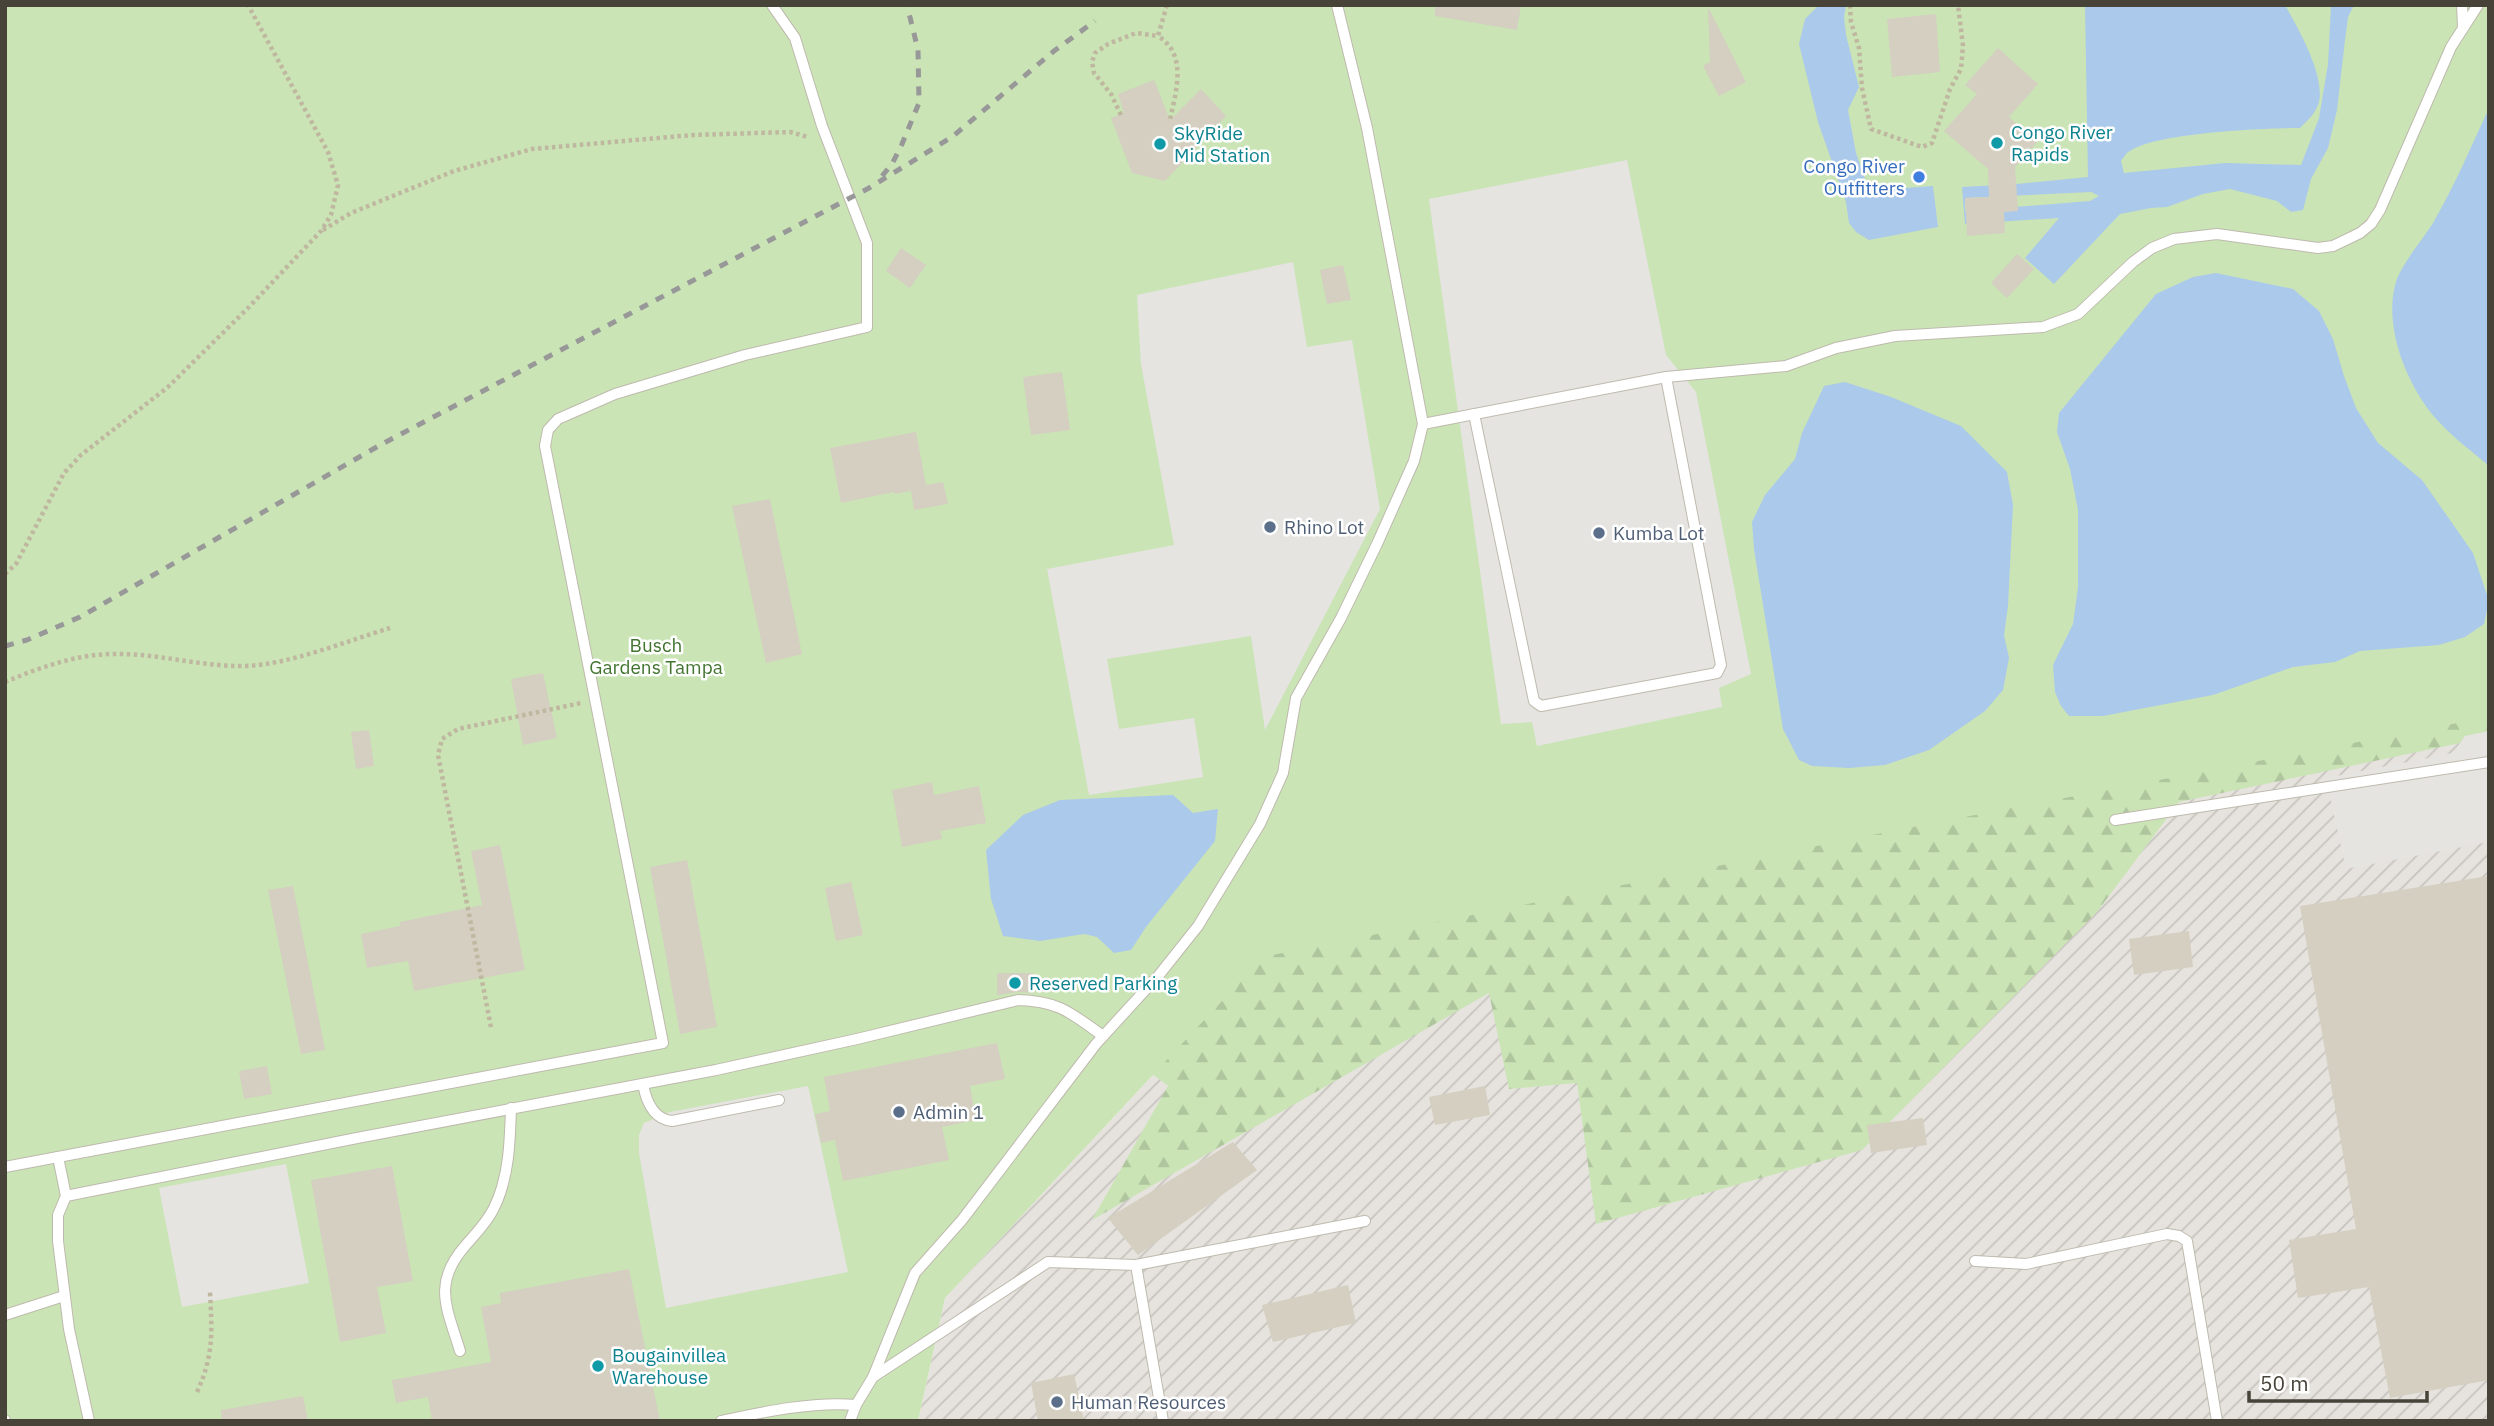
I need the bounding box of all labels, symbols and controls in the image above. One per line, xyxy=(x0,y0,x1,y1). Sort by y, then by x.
place label: Congo River Rapids xyxy=(2011,120,2113,166)
place label: SkyRide Mid Station xyxy=(1174,121,1270,167)
marker: Congo River Rapids xyxy=(1989,135,2005,151)
marker: SkyRide Mid Station xyxy=(1152,136,1168,152)
place label: Congo River Outfitters xyxy=(1803,154,1905,200)
marker: Congo River Outfitters xyxy=(1911,169,1927,185)
place label: Rhino Lot xyxy=(1284,515,1364,539)
marker: Rhino Lot xyxy=(1262,519,1278,535)
place label: Kumba Lot xyxy=(1613,521,1705,545)
marker: Kumba Lot xyxy=(1591,525,1607,541)
park label: Busch Gardens Tampa xyxy=(589,633,723,679)
place label: Reserved Parking xyxy=(1029,971,1177,995)
marker: Reserved Parking xyxy=(1007,975,1023,991)
place label: Admin 1 xyxy=(913,1100,984,1124)
marker: Admin 1 xyxy=(891,1104,907,1120)
place label: Bougainvillea Warehouse xyxy=(612,1343,726,1389)
marker: Bougainvillea Warehouse xyxy=(590,1358,606,1374)
scale bar xyxy=(2249,1360,2428,1404)
text: 50 m xyxy=(2260,1369,2309,1397)
place label: Human Resources xyxy=(1071,1390,1226,1414)
marker: Human Resources xyxy=(1049,1394,1065,1410)

